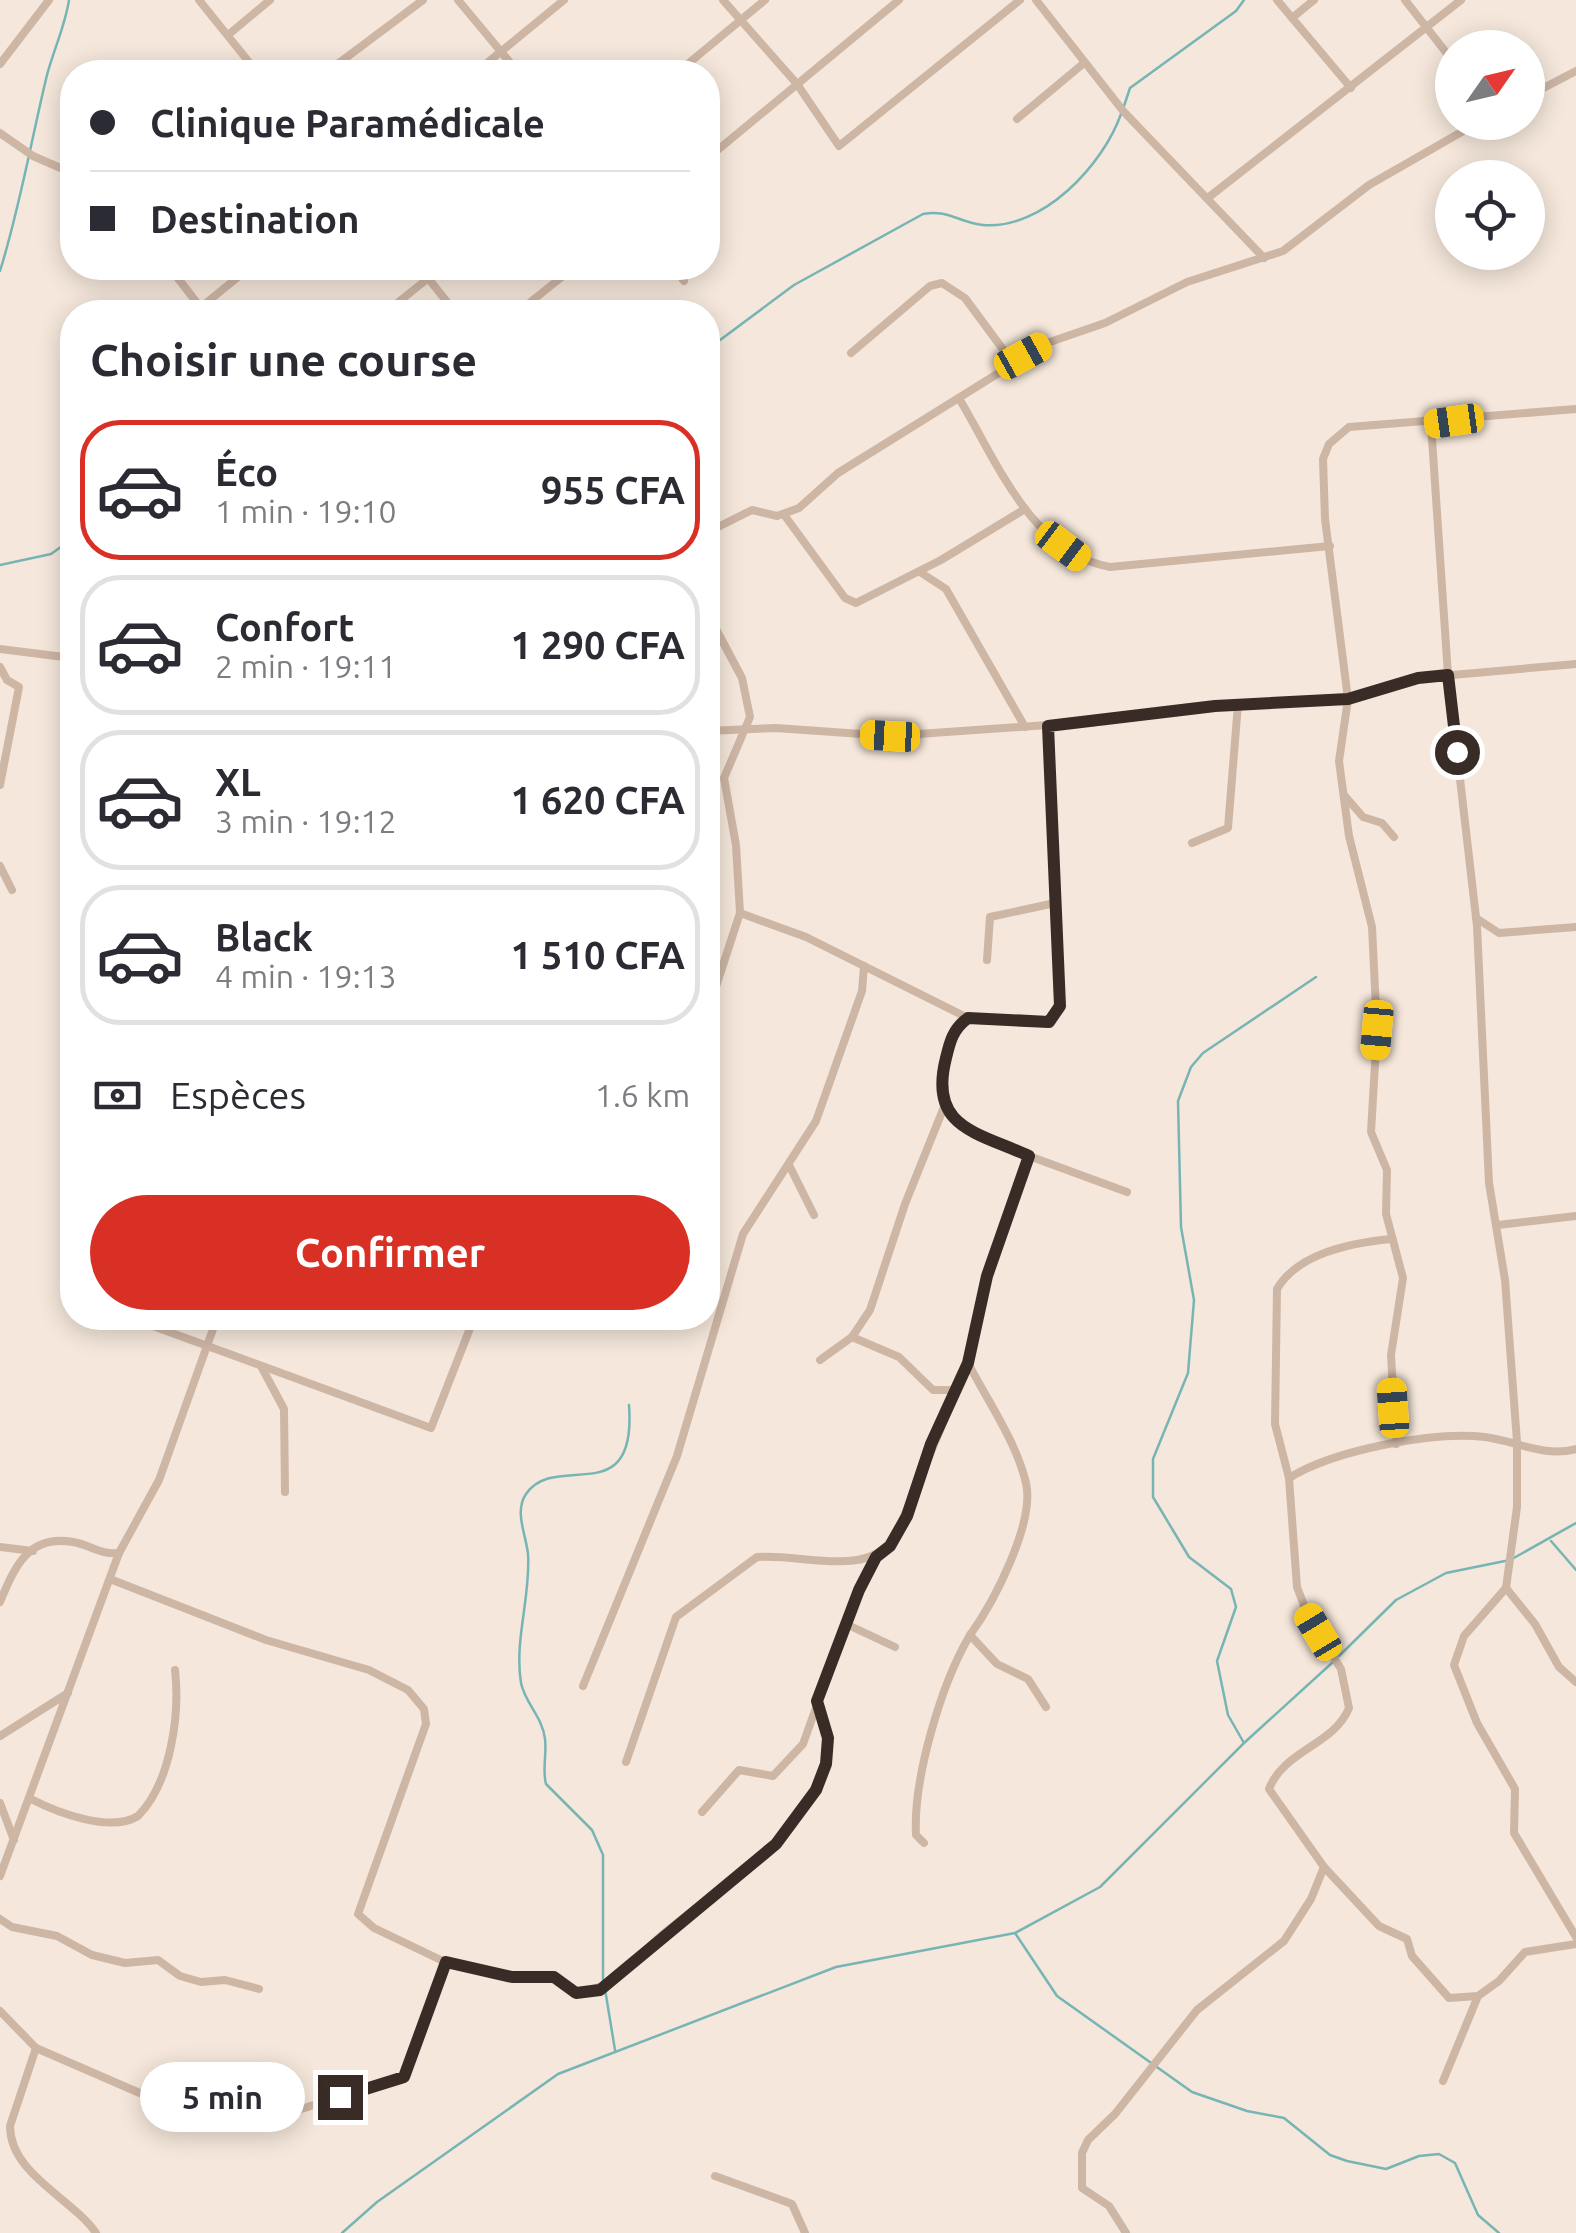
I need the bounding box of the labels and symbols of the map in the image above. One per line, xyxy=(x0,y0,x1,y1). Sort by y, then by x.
north arrow xyxy=(1435,30,1545,140)
car xyxy=(989,328,1057,384)
car xyxy=(1422,402,1486,440)
car xyxy=(1030,516,1096,576)
car xyxy=(859,719,921,753)
route start xyxy=(1435,730,1480,775)
car xyxy=(1359,999,1395,1061)
car xyxy=(1376,1377,1410,1439)
car xyxy=(1290,1599,1346,1665)
callout: 5 min xyxy=(140,2062,305,2132)
route end xyxy=(318,2075,363,2120)

